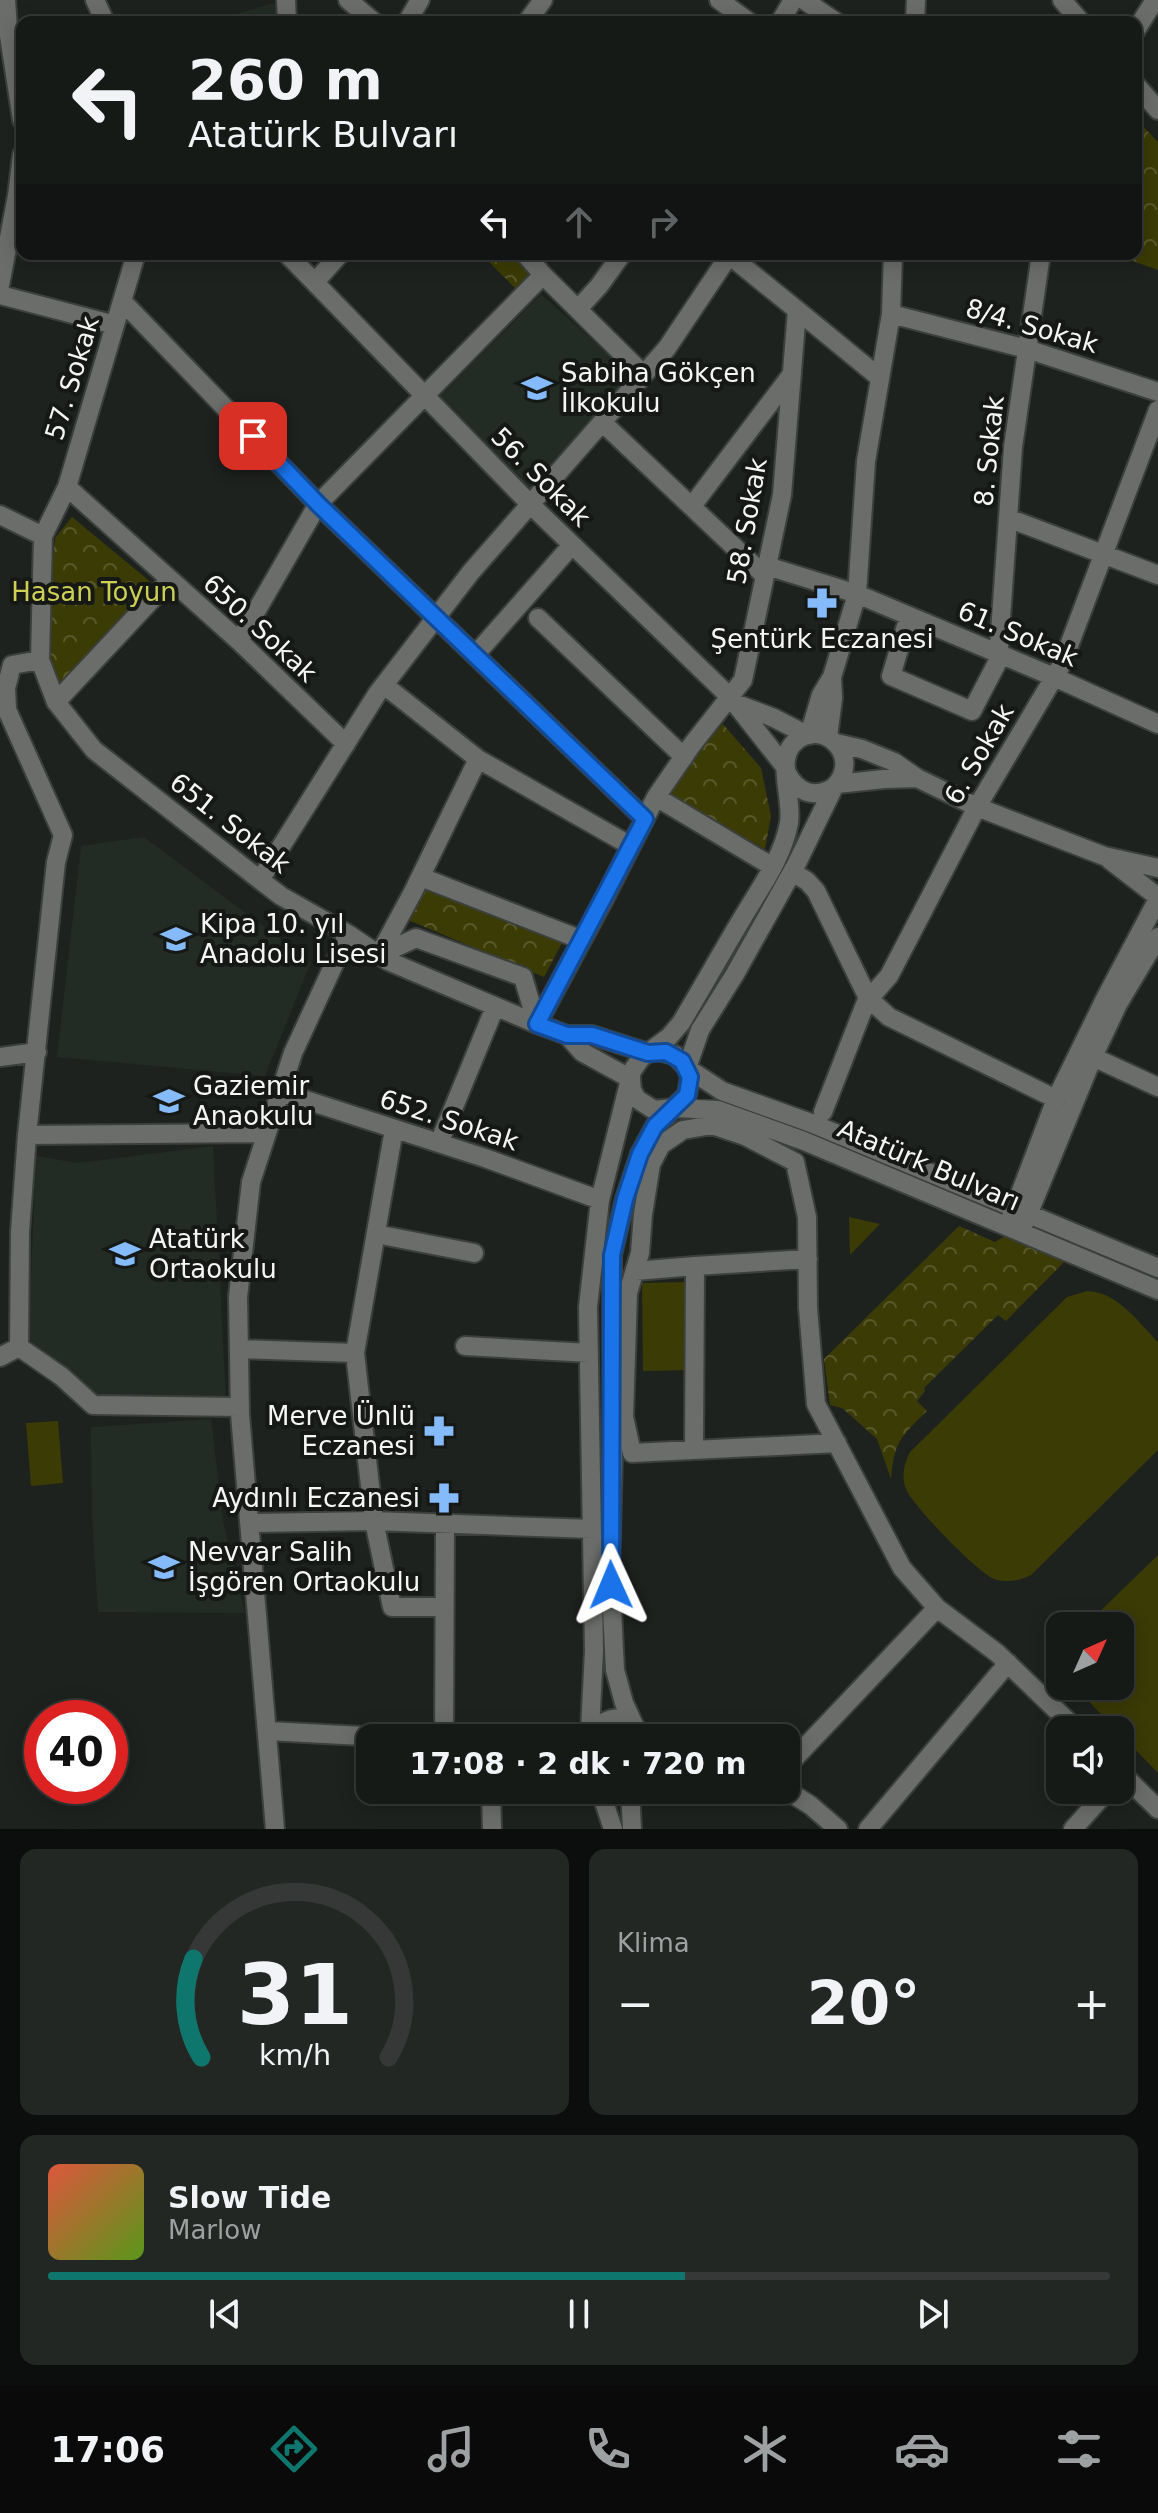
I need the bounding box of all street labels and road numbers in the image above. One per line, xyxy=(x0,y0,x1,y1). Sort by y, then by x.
street label: 8/4. Sokak xyxy=(962,293,1102,359)
street label: 57. Sokak xyxy=(39,313,105,443)
street label: 8. Sokak xyxy=(968,394,1010,508)
street label: 56. Sokak xyxy=(485,421,597,533)
street label: 58. Sokak xyxy=(721,456,773,586)
street label: 650. Sokak xyxy=(197,568,323,688)
street label: 61. Sokak xyxy=(953,595,1083,673)
street label: 6. Sokak xyxy=(938,698,1020,810)
street label: 651. Sokak xyxy=(164,767,296,879)
street label: 652. Sokak xyxy=(376,1083,522,1157)
street label: Atatürk Bulvarı xyxy=(833,1113,1025,1217)

